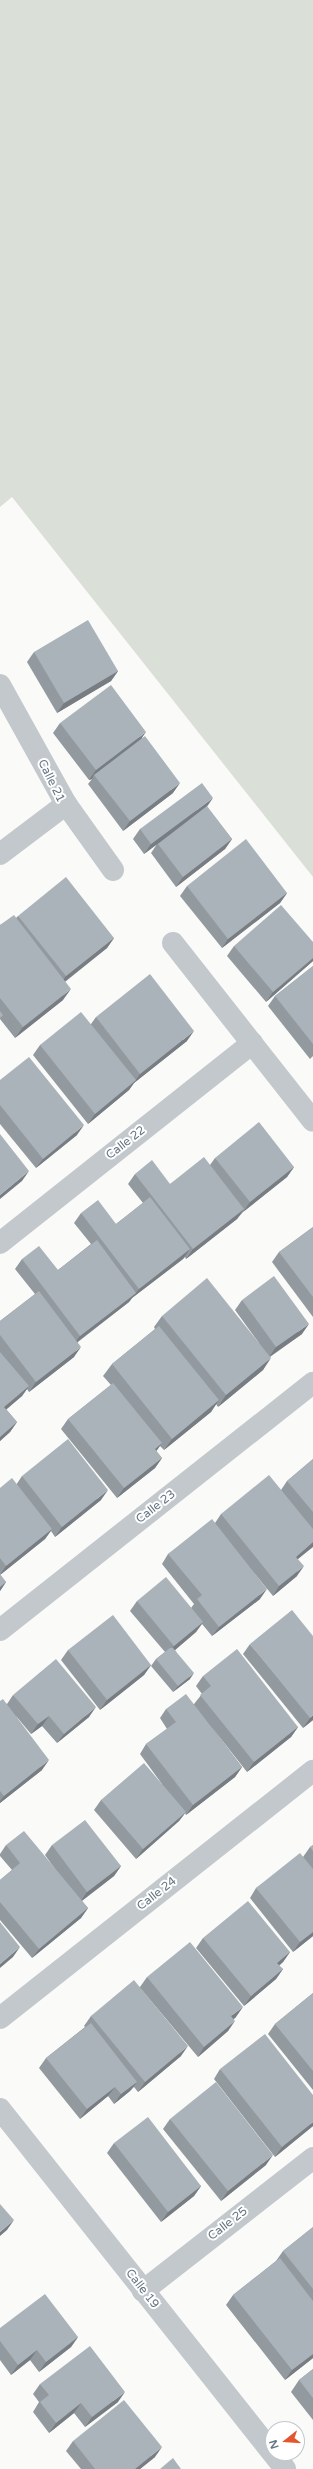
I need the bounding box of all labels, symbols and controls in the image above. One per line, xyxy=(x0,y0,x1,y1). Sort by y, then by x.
street label: Calle 21 xyxy=(34,757,68,805)
street label: Calle 22 xyxy=(103,1123,149,1163)
street label: Calle 23 xyxy=(133,1487,179,1527)
street label: Calle 24 xyxy=(134,1874,180,1914)
street label: Calle 25 xyxy=(205,2204,251,2244)
street label: Calle 19 xyxy=(122,2266,162,2312)
north arrow xyxy=(265,2421,305,2461)
text: N xyxy=(266,2438,282,2450)

